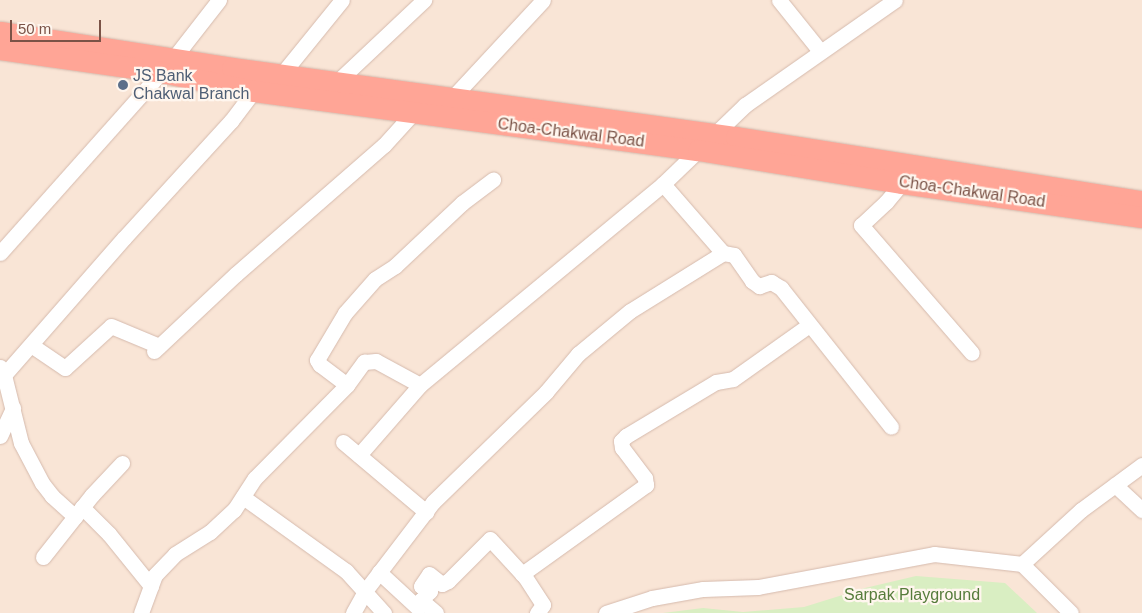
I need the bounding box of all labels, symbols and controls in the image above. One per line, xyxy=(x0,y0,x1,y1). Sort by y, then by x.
scale bar xyxy=(12,10,104,42)
text: 50 m xyxy=(18,20,51,37)
place label: JS Bank Chakwal Branch xyxy=(133,66,250,104)
marker: JS Bank Chakwal Branch xyxy=(117,79,129,91)
street label: Choa-Chakwal Road xyxy=(497,114,645,152)
street label: Choa-Chakwal Road xyxy=(898,172,1046,212)
park label: Sarpak Playground xyxy=(844,585,980,605)

